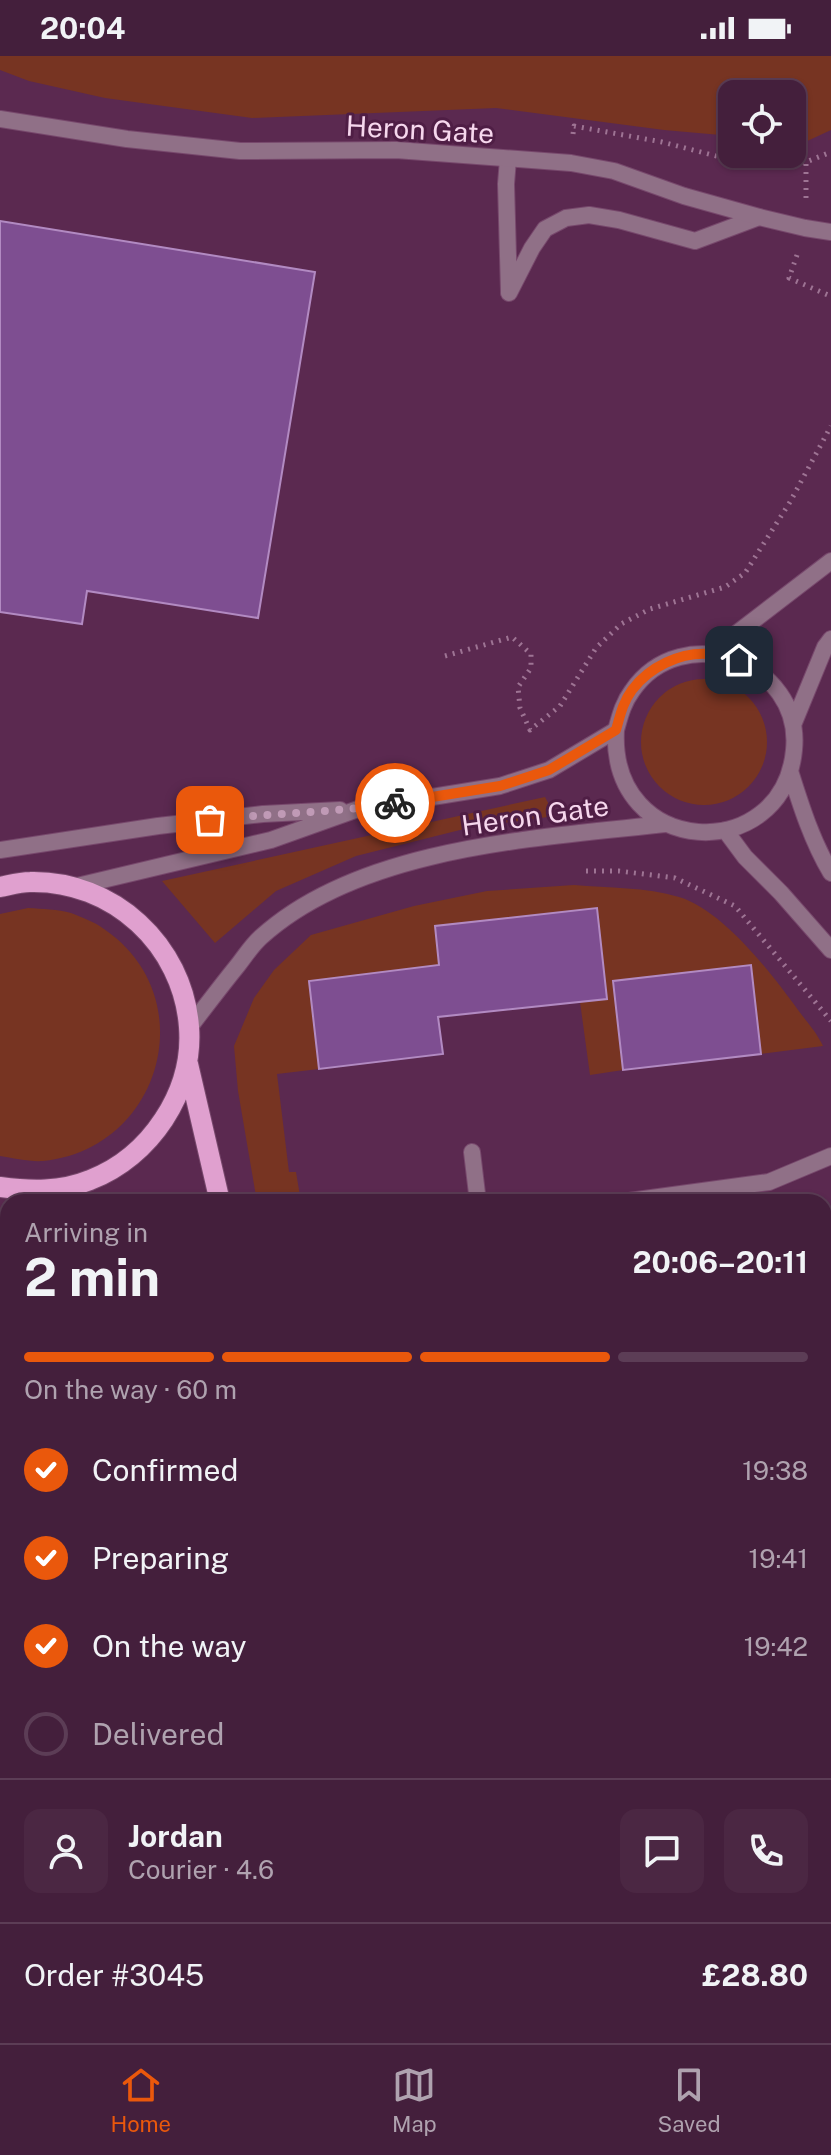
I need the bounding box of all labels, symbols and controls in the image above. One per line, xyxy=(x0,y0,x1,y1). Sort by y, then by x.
text: 20:04 xyxy=(40,10,125,46)
map controls xyxy=(718,80,806,168)
button: locate xyxy=(718,80,806,168)
street label: Heron Gate xyxy=(345,109,495,149)
pin xyxy=(705,626,773,694)
icon: home xyxy=(717,638,761,682)
courier xyxy=(355,763,435,843)
icon: bike xyxy=(373,781,417,825)
pin xyxy=(176,786,244,854)
street label: Heron Gate xyxy=(459,788,611,842)
icon: bag xyxy=(188,798,232,842)
text: Arriving in xyxy=(24,1217,148,1248)
text: 20:06–20:11 xyxy=(633,1244,808,1280)
text: 2 min xyxy=(24,1247,160,1308)
text: On the way · 60 m xyxy=(24,1374,237,1405)
icon: check xyxy=(24,1448,68,1492)
text: Confirmed xyxy=(92,1452,238,1488)
text: 19:38 xyxy=(742,1455,808,1486)
icon: check xyxy=(24,1536,68,1580)
text: Preparing xyxy=(92,1540,229,1576)
text: 19:41 xyxy=(749,1543,808,1574)
icon: check xyxy=(24,1624,68,1668)
text: On the way xyxy=(92,1628,246,1664)
text: 19:42 xyxy=(744,1631,808,1662)
text: Delivered xyxy=(92,1716,224,1752)
button: person xyxy=(24,1809,108,1893)
button: chat xyxy=(620,1809,704,1893)
button: phone xyxy=(724,1809,808,1893)
text: Jordan xyxy=(128,1818,223,1854)
text: Courier · 4.6 xyxy=(128,1854,274,1885)
text: Order #3045 xyxy=(24,1957,204,1993)
text: £28.80 xyxy=(702,1957,808,1993)
tab: Home xyxy=(110,2063,171,2137)
tab: Map xyxy=(392,2063,437,2137)
tab: Saved xyxy=(658,2063,721,2137)

